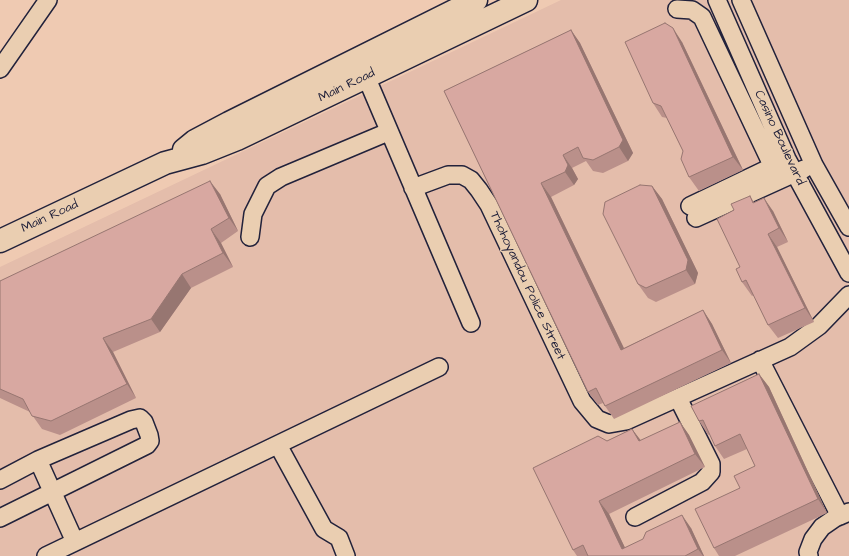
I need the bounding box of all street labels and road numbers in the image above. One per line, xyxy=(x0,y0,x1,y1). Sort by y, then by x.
street label: Main Road xyxy=(316,66,378,106)
street label: Casino Boulevard xyxy=(750,88,808,188)
street label: Main Road xyxy=(19,197,81,237)
street label: Thohoyandou Police Street xyxy=(486,209,568,363)

